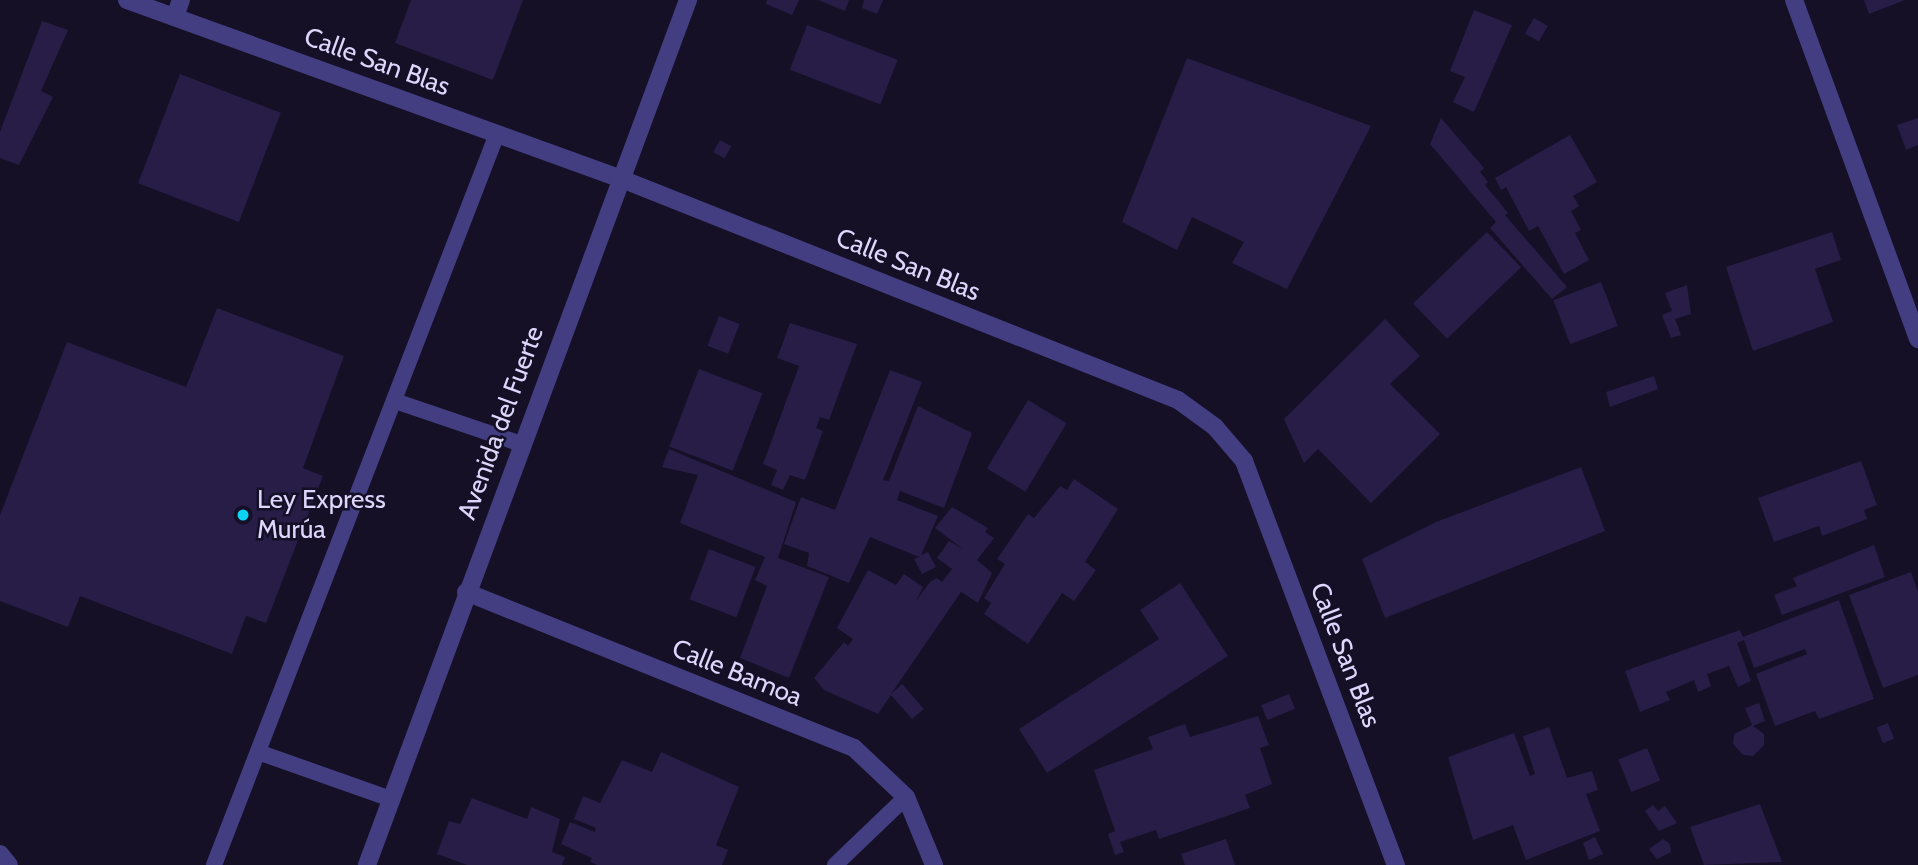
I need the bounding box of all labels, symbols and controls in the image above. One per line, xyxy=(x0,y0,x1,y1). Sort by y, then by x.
street label: Calle San Blas xyxy=(300,21,454,103)
street label: Calle San Blas xyxy=(831,222,985,308)
street label: Avenida del Fuerte xyxy=(452,322,550,524)
place label: Ley Express Murúa xyxy=(257,484,386,546)
marker: Ley Express Murúa xyxy=(235,507,251,523)
street label: Calle San Blas xyxy=(1303,578,1387,732)
street label: Calle Bamoa xyxy=(667,633,807,713)

